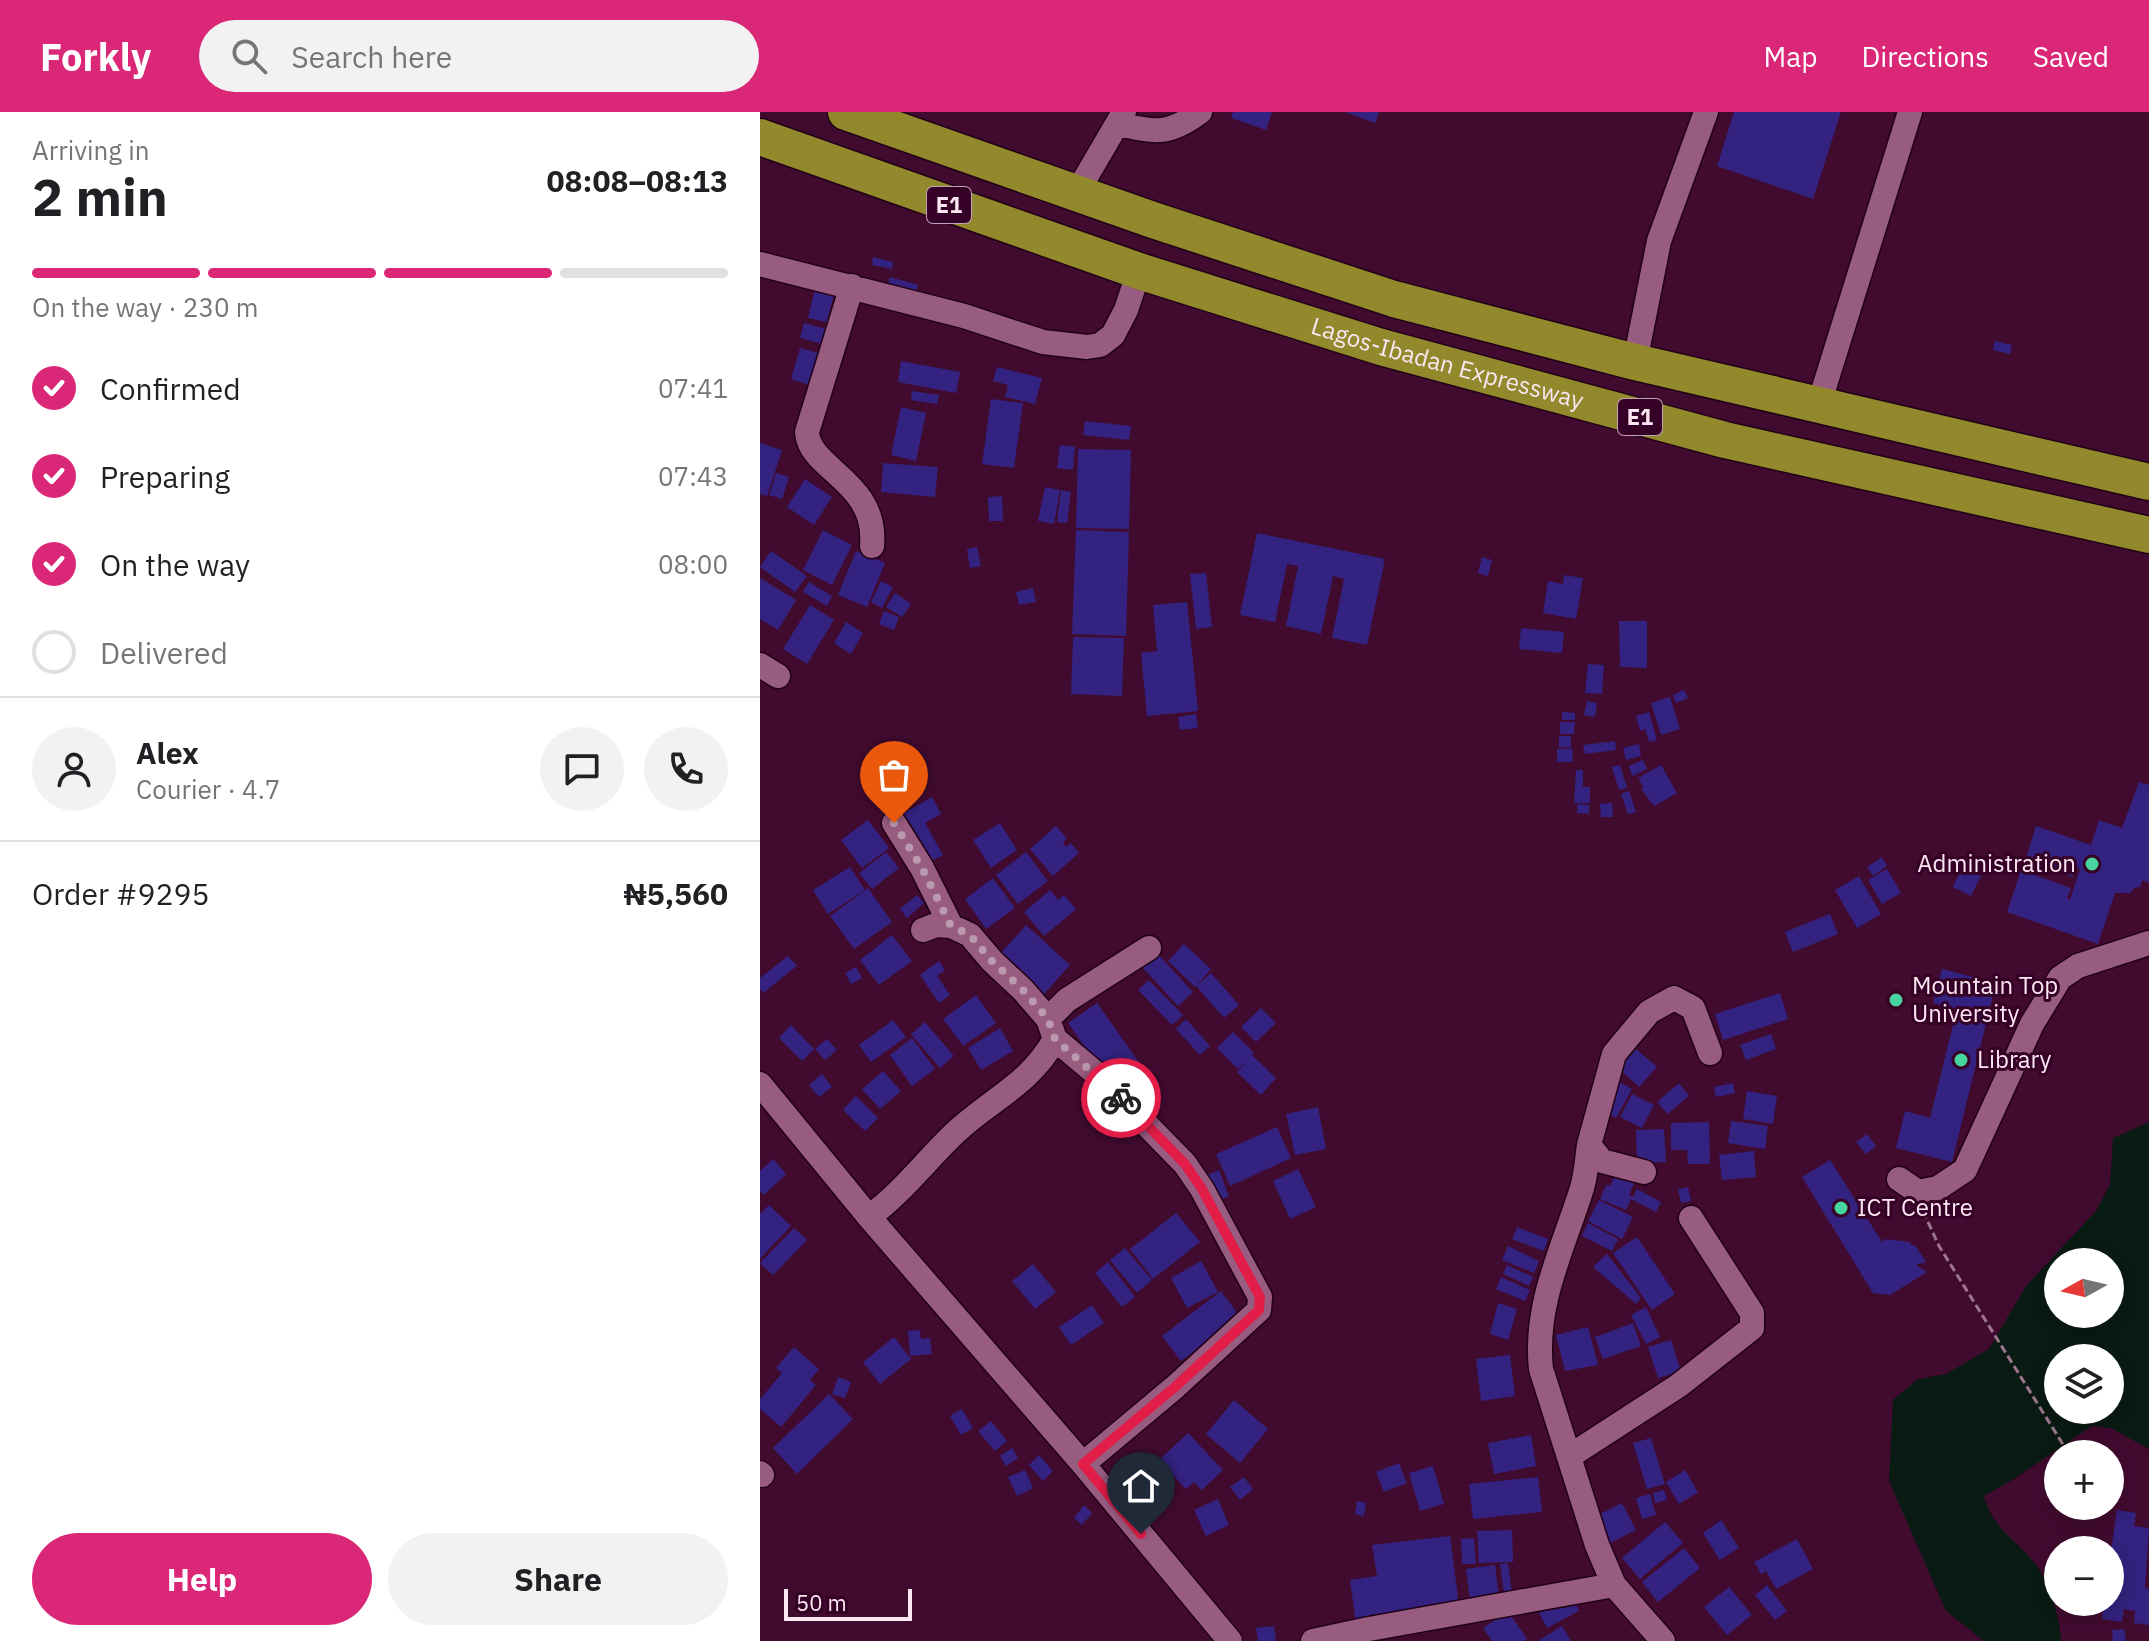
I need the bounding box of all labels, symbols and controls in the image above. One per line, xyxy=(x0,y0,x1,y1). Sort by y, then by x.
search box xyxy=(199,20,759,92)
text: Forkly xyxy=(40,32,151,81)
icon: search xyxy=(227,34,271,78)
text: Search here xyxy=(291,37,452,76)
text: Map xyxy=(1763,38,1817,75)
text: Directions xyxy=(1861,38,1989,75)
text: Saved xyxy=(2033,38,2109,75)
text: Arriving in xyxy=(32,133,149,167)
text: 08:08–08:13 xyxy=(547,161,728,200)
text: 2 min xyxy=(32,163,168,230)
road number: E1 xyxy=(927,187,971,223)
text: On the way · 230 m xyxy=(32,290,258,324)
street label: Lagos-Ibadan Expressway xyxy=(1307,309,1587,416)
icon: check xyxy=(32,366,76,410)
text: Confirmed xyxy=(100,369,241,408)
text: 07:41 xyxy=(658,371,728,405)
road number: E1 xyxy=(1618,399,1662,435)
icon: check xyxy=(32,454,76,498)
text: Preparing xyxy=(100,457,230,496)
text: 07:43 xyxy=(658,459,728,493)
icon: check xyxy=(32,542,76,586)
text: On the way xyxy=(100,545,250,584)
text: 08:00 xyxy=(658,547,728,581)
text: Delivered xyxy=(100,633,228,672)
button: person xyxy=(32,727,116,811)
button: chat xyxy=(540,727,624,811)
button: phone xyxy=(644,727,728,811)
text: Alex xyxy=(136,733,199,772)
pin xyxy=(860,741,928,823)
icon: bag xyxy=(872,753,916,797)
text: Courier · 4.7 xyxy=(136,772,280,806)
place label: Administration xyxy=(1917,847,2076,879)
marker: Administration xyxy=(2083,855,2101,873)
text: Order #9295 xyxy=(32,874,209,913)
text: ₦5,560 xyxy=(623,874,728,913)
place label: Mountain Top University xyxy=(1912,969,2058,1029)
marker: Mountain Top University xyxy=(1887,991,1905,1009)
place label: Library xyxy=(1977,1043,2052,1075)
marker: Library xyxy=(1952,1051,1970,1069)
courier xyxy=(1081,1058,1161,1138)
icon: bike xyxy=(1099,1076,1143,1120)
place label: ICT Centre xyxy=(1857,1191,1973,1223)
marker: ICT Centre xyxy=(1832,1199,1850,1217)
north arrow xyxy=(2044,1248,2124,1328)
map controls xyxy=(2044,1248,2124,1616)
button: layers xyxy=(2044,1344,2124,1424)
button: + xyxy=(2044,1440,2124,1520)
pin xyxy=(1107,1452,1175,1534)
icon: home xyxy=(1119,1464,1163,1508)
button: Help xyxy=(32,1533,372,1625)
button: Share xyxy=(388,1533,728,1625)
button: − xyxy=(2044,1536,2124,1616)
scale bar xyxy=(784,1585,912,1621)
text: 50 m xyxy=(796,1588,847,1617)

